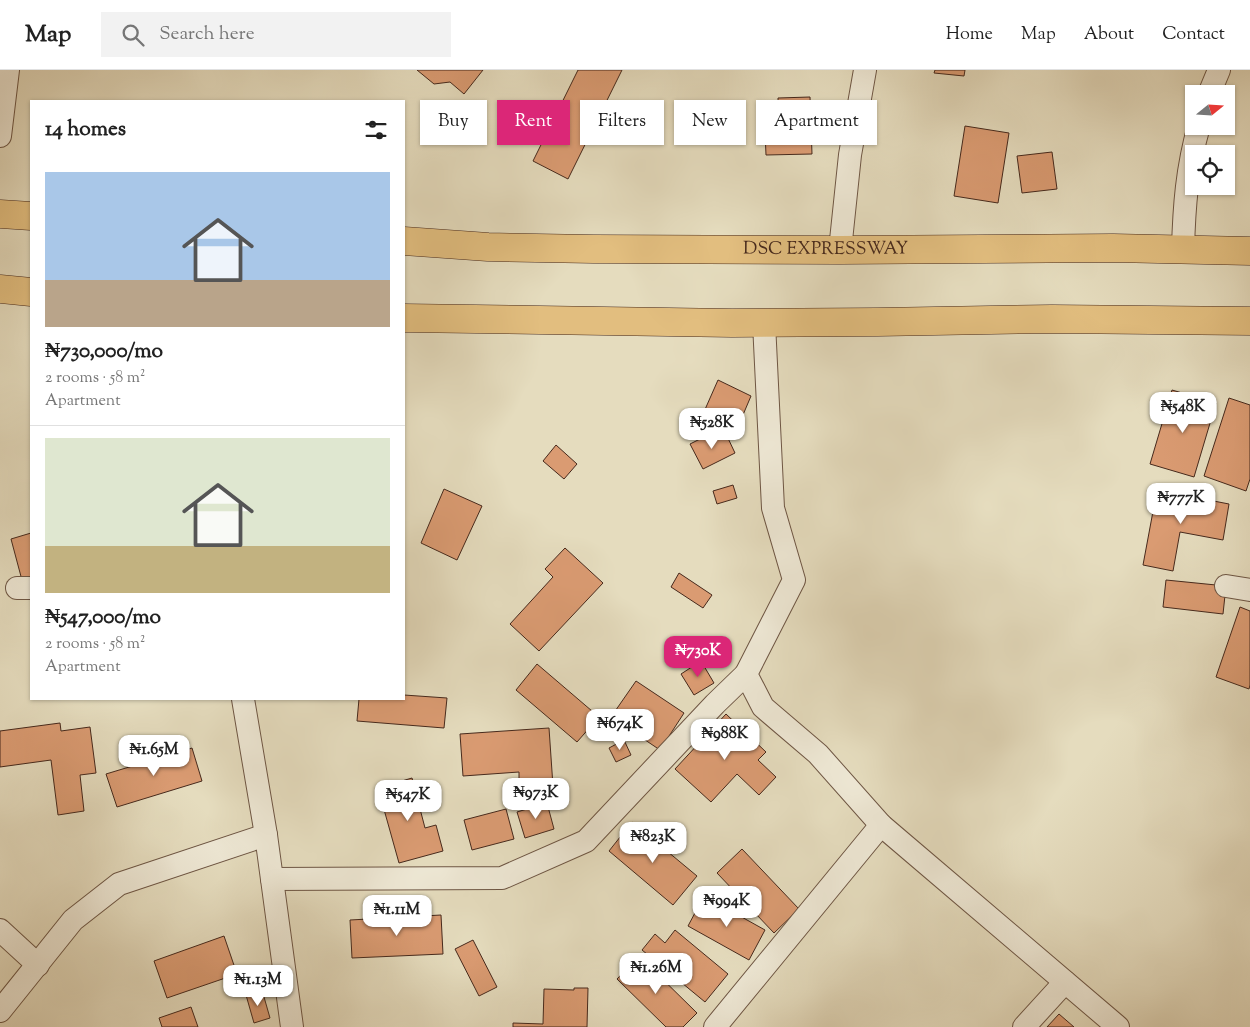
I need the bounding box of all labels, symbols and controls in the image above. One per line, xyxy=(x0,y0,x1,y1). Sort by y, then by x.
search box xyxy=(101,12,451,57)
text: Map xyxy=(25,18,71,52)
icon: search xyxy=(119,21,147,49)
text: Search here xyxy=(159,21,255,48)
text: Home xyxy=(946,22,993,48)
text: Map xyxy=(1021,22,1056,48)
text: About xyxy=(1084,22,1134,48)
text: Contact xyxy=(1162,22,1225,48)
north arrow xyxy=(1185,85,1235,135)
map controls xyxy=(1185,85,1235,195)
chip: Buy xyxy=(420,100,487,145)
chip: Rent xyxy=(497,100,570,145)
chip: Filters xyxy=(580,100,664,145)
chip: New xyxy=(674,100,746,145)
chip: Apartment xyxy=(756,100,877,145)
text: 14 homes xyxy=(45,115,126,145)
icon: filters xyxy=(362,116,390,144)
button: locate xyxy=(1185,145,1235,195)
icon: home xyxy=(173,205,263,295)
street label: DSC EXPRESSWAY xyxy=(743,236,909,263)
text: ₦730,000/mo xyxy=(45,337,163,367)
text: 2 rooms · 58 m² xyxy=(45,367,145,390)
text: Apartment xyxy=(45,390,121,413)
pin: ₦548K xyxy=(1148,392,1218,434)
text: ₦548K xyxy=(1161,396,1205,419)
pin: ₦528K xyxy=(677,408,747,450)
text: ₦528K xyxy=(690,412,734,435)
icon: home xyxy=(173,470,263,560)
pin: ₦777K xyxy=(1146,482,1216,525)
text: ₦777K xyxy=(1157,487,1205,510)
text: ₦547,000/mo xyxy=(45,603,161,633)
text: 2 rooms · 58 m² xyxy=(45,633,145,656)
pin: ₦730K xyxy=(663,636,733,678)
text: ₦730K xyxy=(675,640,721,663)
text: Apartment xyxy=(45,656,121,679)
pin: ₦674K xyxy=(585,708,655,751)
text: ₦674K xyxy=(597,713,643,736)
pin: ₦988K xyxy=(690,718,760,761)
text: ₦988K xyxy=(702,723,748,746)
pin: ₦1.65M xyxy=(113,734,195,777)
text: ₦1.65M xyxy=(130,739,178,762)
pin: ₦973K xyxy=(501,778,571,820)
pin: ₦547K xyxy=(373,780,443,822)
text: ₦973K xyxy=(513,782,559,805)
text: ₦547K xyxy=(386,784,430,807)
pin: ₦823K xyxy=(618,822,688,864)
text: ₦823K xyxy=(631,826,675,849)
pin: ₦994K xyxy=(692,886,762,928)
text: ₦994K xyxy=(704,890,750,913)
pin: ₦1.11M xyxy=(356,894,438,937)
text: ₦1.11M xyxy=(374,899,420,922)
pin: ₦1.26M xyxy=(615,952,697,995)
text: ₦1.26M xyxy=(630,957,682,980)
pin: ₦1.13M xyxy=(217,964,299,1007)
text: ₦1.13M xyxy=(234,969,282,992)

